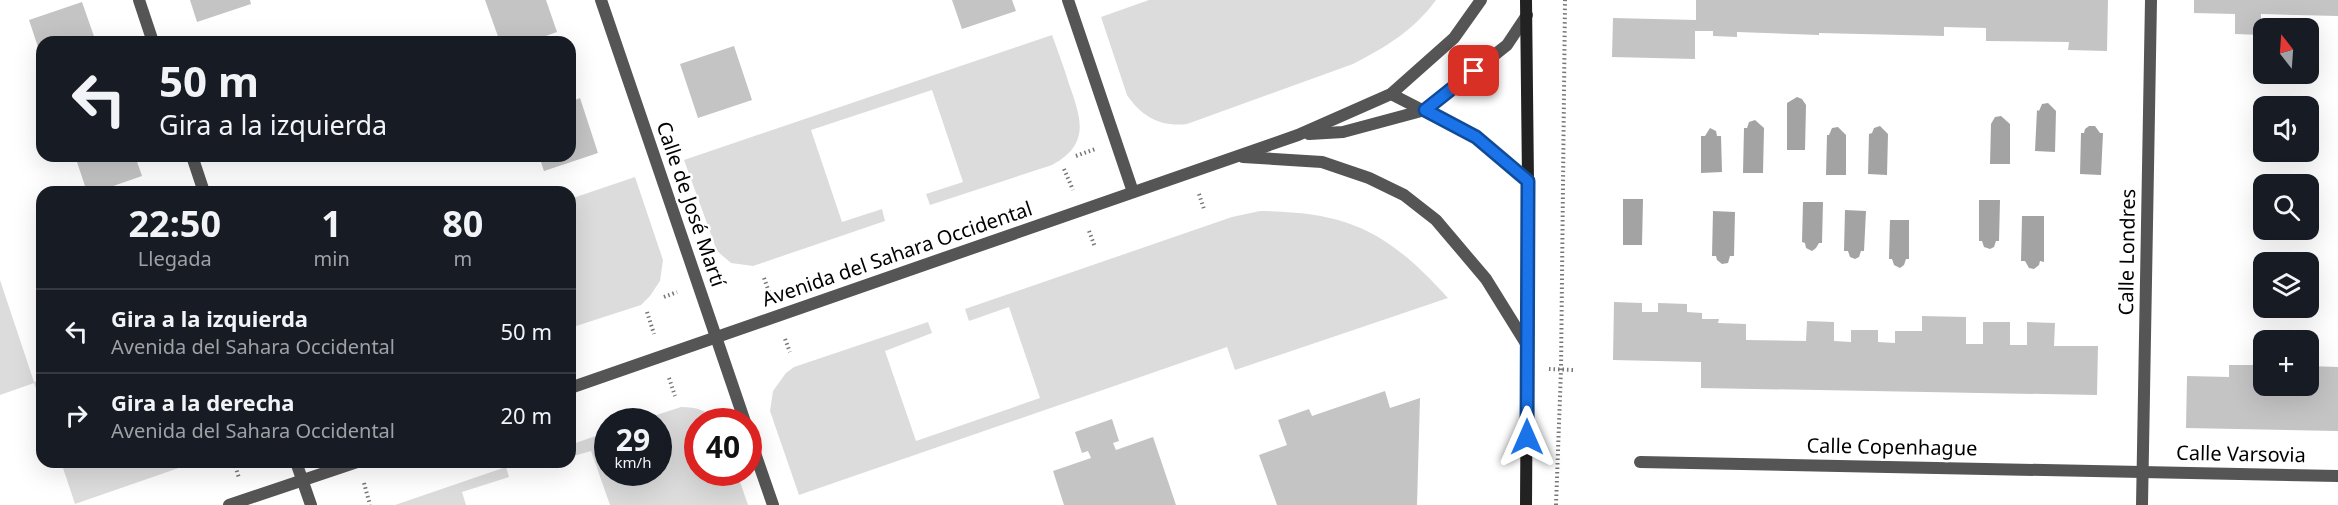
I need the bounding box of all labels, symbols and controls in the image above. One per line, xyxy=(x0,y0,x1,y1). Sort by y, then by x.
north arrow xyxy=(2253,18,2319,84)
map controls xyxy=(2253,18,2319,396)
pin xyxy=(1448,45,1499,96)
text: 50 m xyxy=(159,52,259,109)
icon: arrive xyxy=(1457,54,1490,87)
icon: left xyxy=(60,60,138,138)
button: sound xyxy=(2253,96,2319,162)
text: Gira a la izquierda xyxy=(159,106,387,143)
street label: Calle de José Martí xyxy=(651,118,733,291)
button: search xyxy=(2253,174,2319,240)
street label: Calle Londres xyxy=(2112,188,2141,316)
street label: Avenida del Sahara Occidental xyxy=(758,195,1035,313)
text: 22:50 xyxy=(129,199,221,248)
text: 1 xyxy=(321,199,342,248)
text: 80 xyxy=(442,199,483,248)
text: Llegada xyxy=(138,245,212,272)
text: min xyxy=(314,245,350,272)
text: m xyxy=(454,245,472,272)
button: layers xyxy=(2253,252,2319,318)
text: Gira a la izquierda xyxy=(111,303,308,333)
icon: left xyxy=(60,315,93,348)
text: 50 m xyxy=(501,316,552,346)
button: + xyxy=(2253,330,2319,396)
text: Avenida del Sahara Occidental xyxy=(111,333,395,360)
text: Gira a la derecha xyxy=(111,387,295,417)
icon: right xyxy=(60,399,93,432)
text: 20 m xyxy=(501,400,552,430)
position arrow xyxy=(1495,405,1559,469)
speed limit sign: 40 xyxy=(684,408,762,486)
text: Avenida del Sahara Occidental xyxy=(111,417,395,444)
text: 29 xyxy=(616,419,650,460)
street label: Calle Copenhague xyxy=(1806,432,1978,461)
street label: Calle Varsovia xyxy=(2176,439,2306,468)
text: km/h xyxy=(615,452,651,472)

